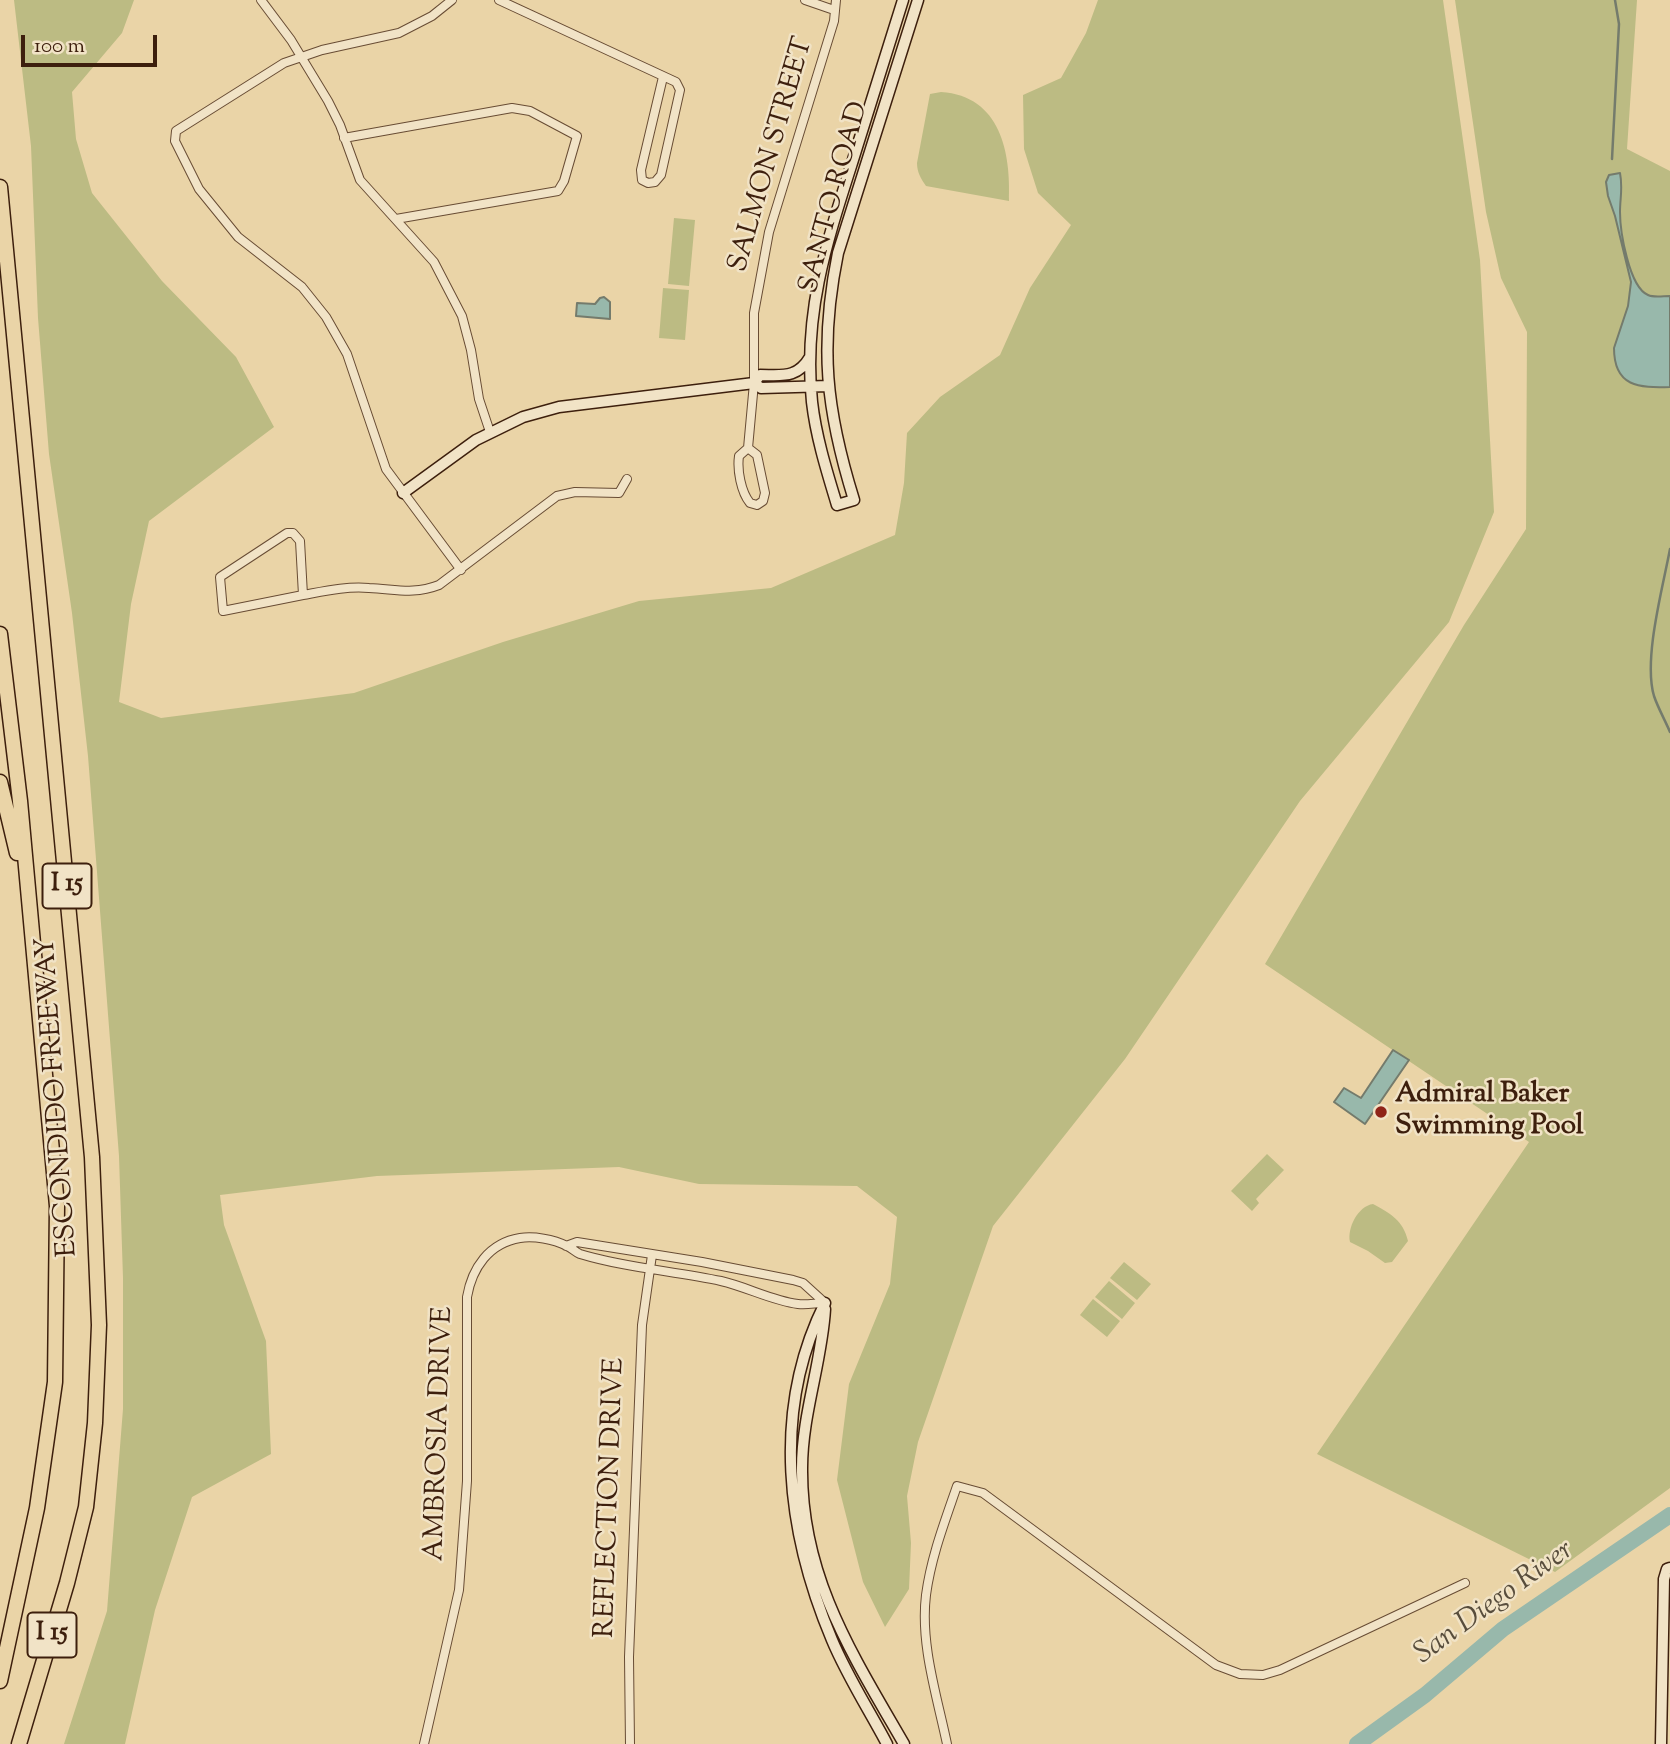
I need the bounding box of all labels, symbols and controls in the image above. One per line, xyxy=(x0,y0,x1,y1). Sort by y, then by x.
scale bar xyxy=(24,21,161,65)
text: 100 m xyxy=(34,32,85,62)
street label: SALMON STREET xyxy=(723,34,823,276)
street label: SANTO ROAD xyxy=(794,98,878,298)
road number: I 15 xyxy=(42,864,92,908)
street label: ESCONDIDO FREEWAY xyxy=(31,936,87,1258)
place label: Admiral Baker Swimming Pool xyxy=(1395,1079,1584,1145)
marker: Admiral Baker Swimming Pool xyxy=(1373,1104,1389,1120)
street label: AMBROSIA DRIVE xyxy=(420,1306,462,1562)
street label: REFLECTION DRIVE xyxy=(590,1357,634,1639)
water label: San Diego River xyxy=(1408,1534,1582,1674)
road number: I 15 xyxy=(28,1612,76,1658)

